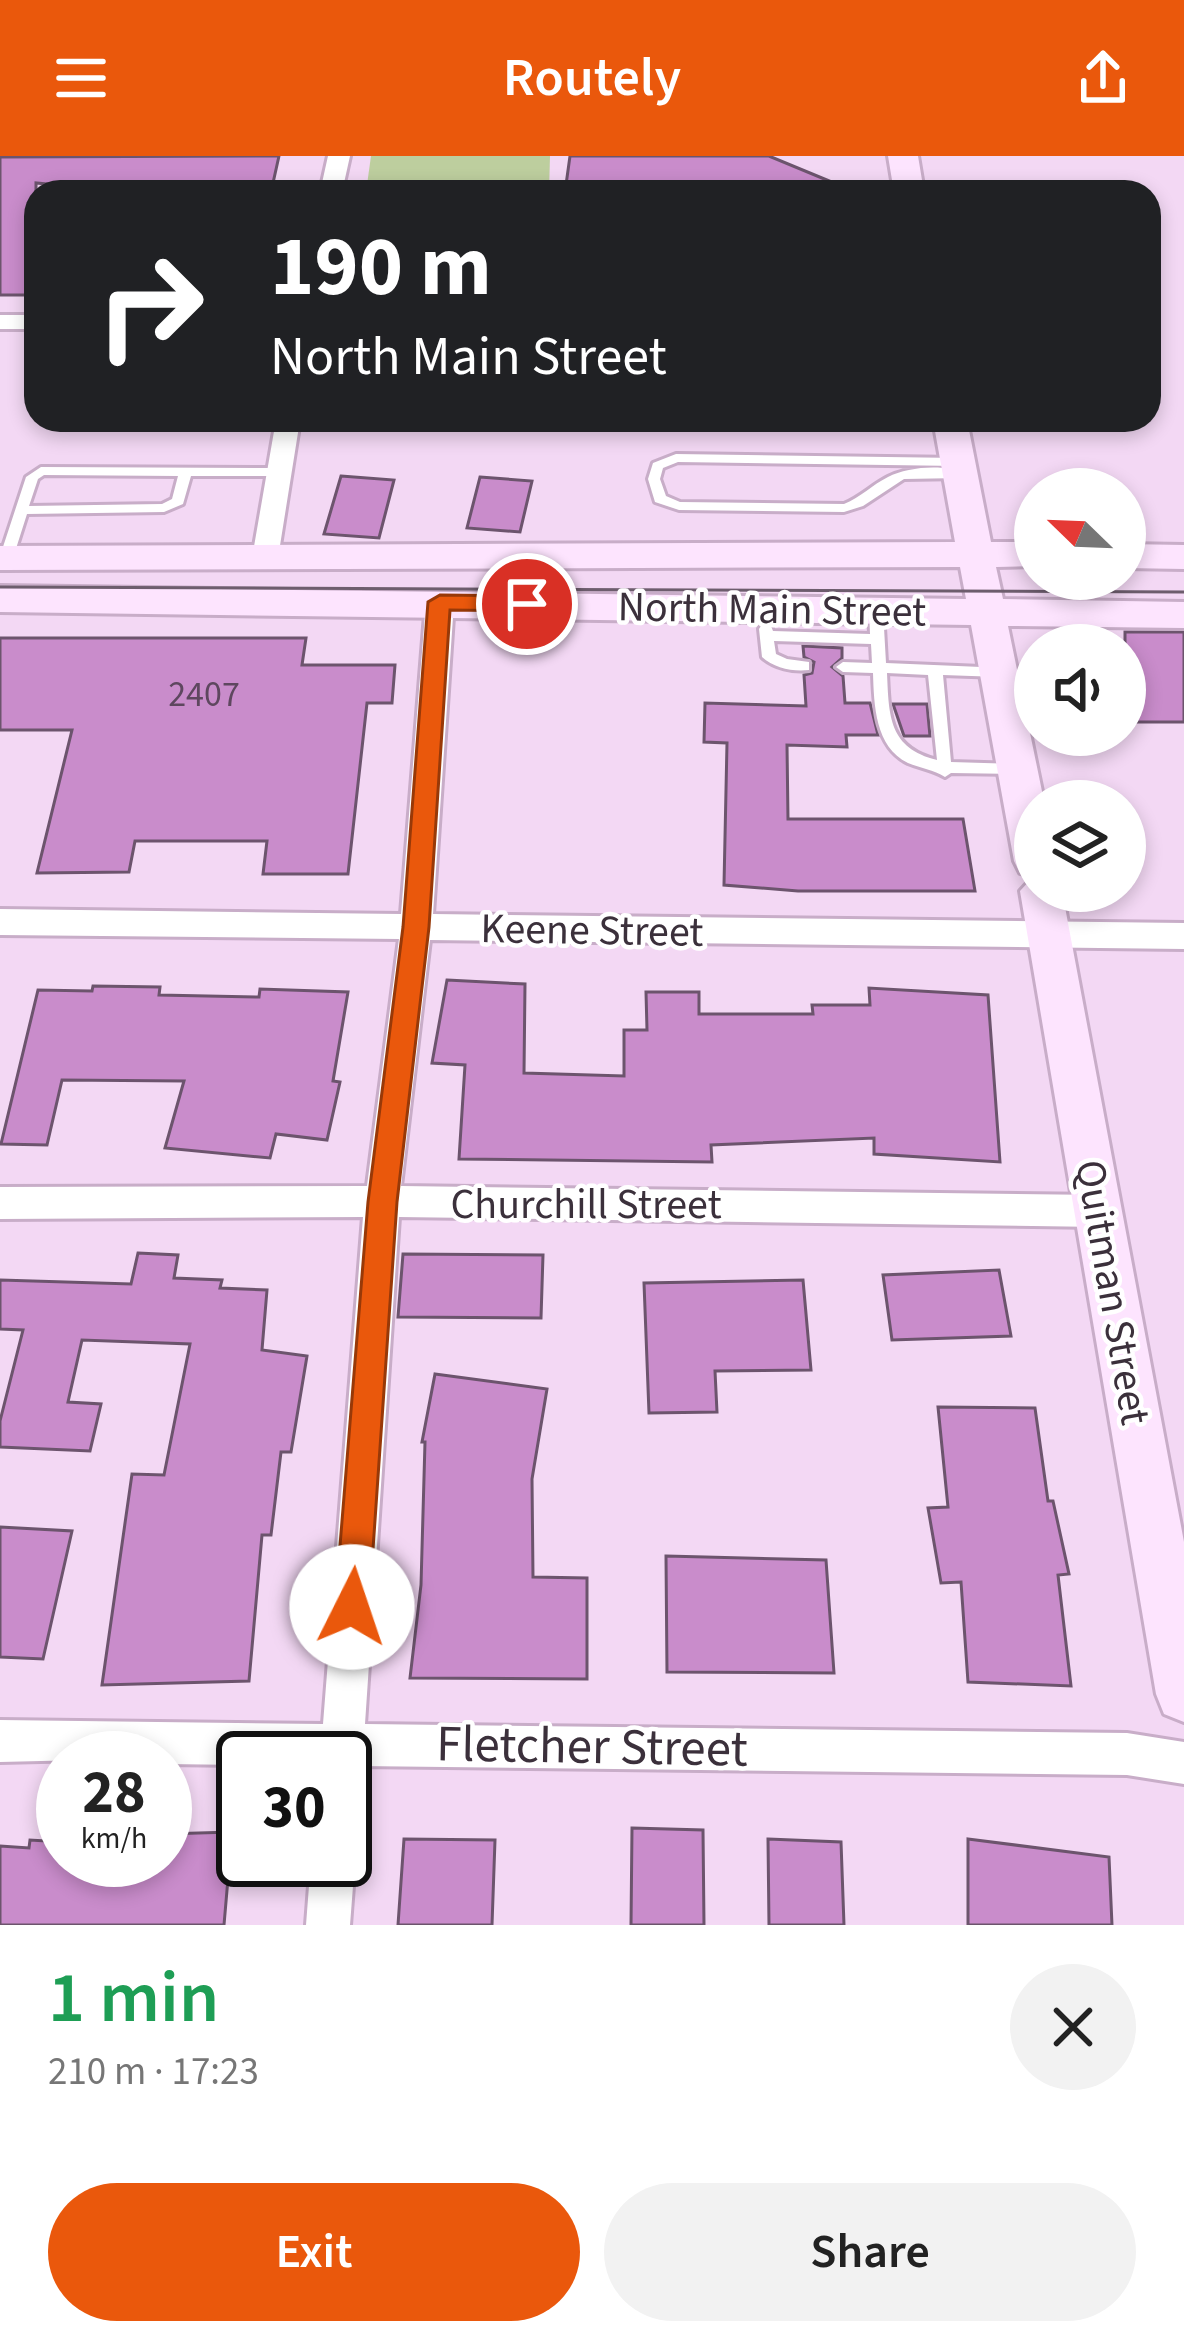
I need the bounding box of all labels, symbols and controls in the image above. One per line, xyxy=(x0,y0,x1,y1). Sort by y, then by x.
text: Routely xyxy=(503,40,681,117)
icon: menu xyxy=(48,45,114,111)
icon: share xyxy=(1070,45,1136,111)
text: 190 m xyxy=(270,208,492,328)
icon: right xyxy=(72,228,228,384)
text: North Main Street xyxy=(270,319,667,396)
north arrow xyxy=(1014,468,1146,600)
map controls xyxy=(1014,468,1146,912)
pin xyxy=(476,553,578,655)
icon: arrive xyxy=(494,571,560,637)
street label: North Main Street xyxy=(617,577,927,643)
button: sound xyxy=(1014,624,1146,756)
house number: 2407 xyxy=(168,669,240,720)
button: layers xyxy=(1014,780,1146,912)
street label: Keene Street xyxy=(480,899,704,963)
street label: Quitman Street xyxy=(1059,1155,1165,1429)
street label: Churchill Street xyxy=(450,1175,722,1235)
position arrow xyxy=(289,1544,415,1670)
street label: Fletcher Street xyxy=(436,1708,748,1786)
speed limit sign: 30 xyxy=(216,1731,372,1887)
text: 28 xyxy=(82,1751,146,1836)
text: km/h xyxy=(81,1817,147,1860)
text: 1 min xyxy=(48,1947,219,2050)
button: close xyxy=(1010,1964,1136,2090)
text: 210 m · 17:23 xyxy=(48,2044,259,2100)
button: Exit xyxy=(48,2183,580,2321)
button: Share xyxy=(604,2183,1136,2321)

